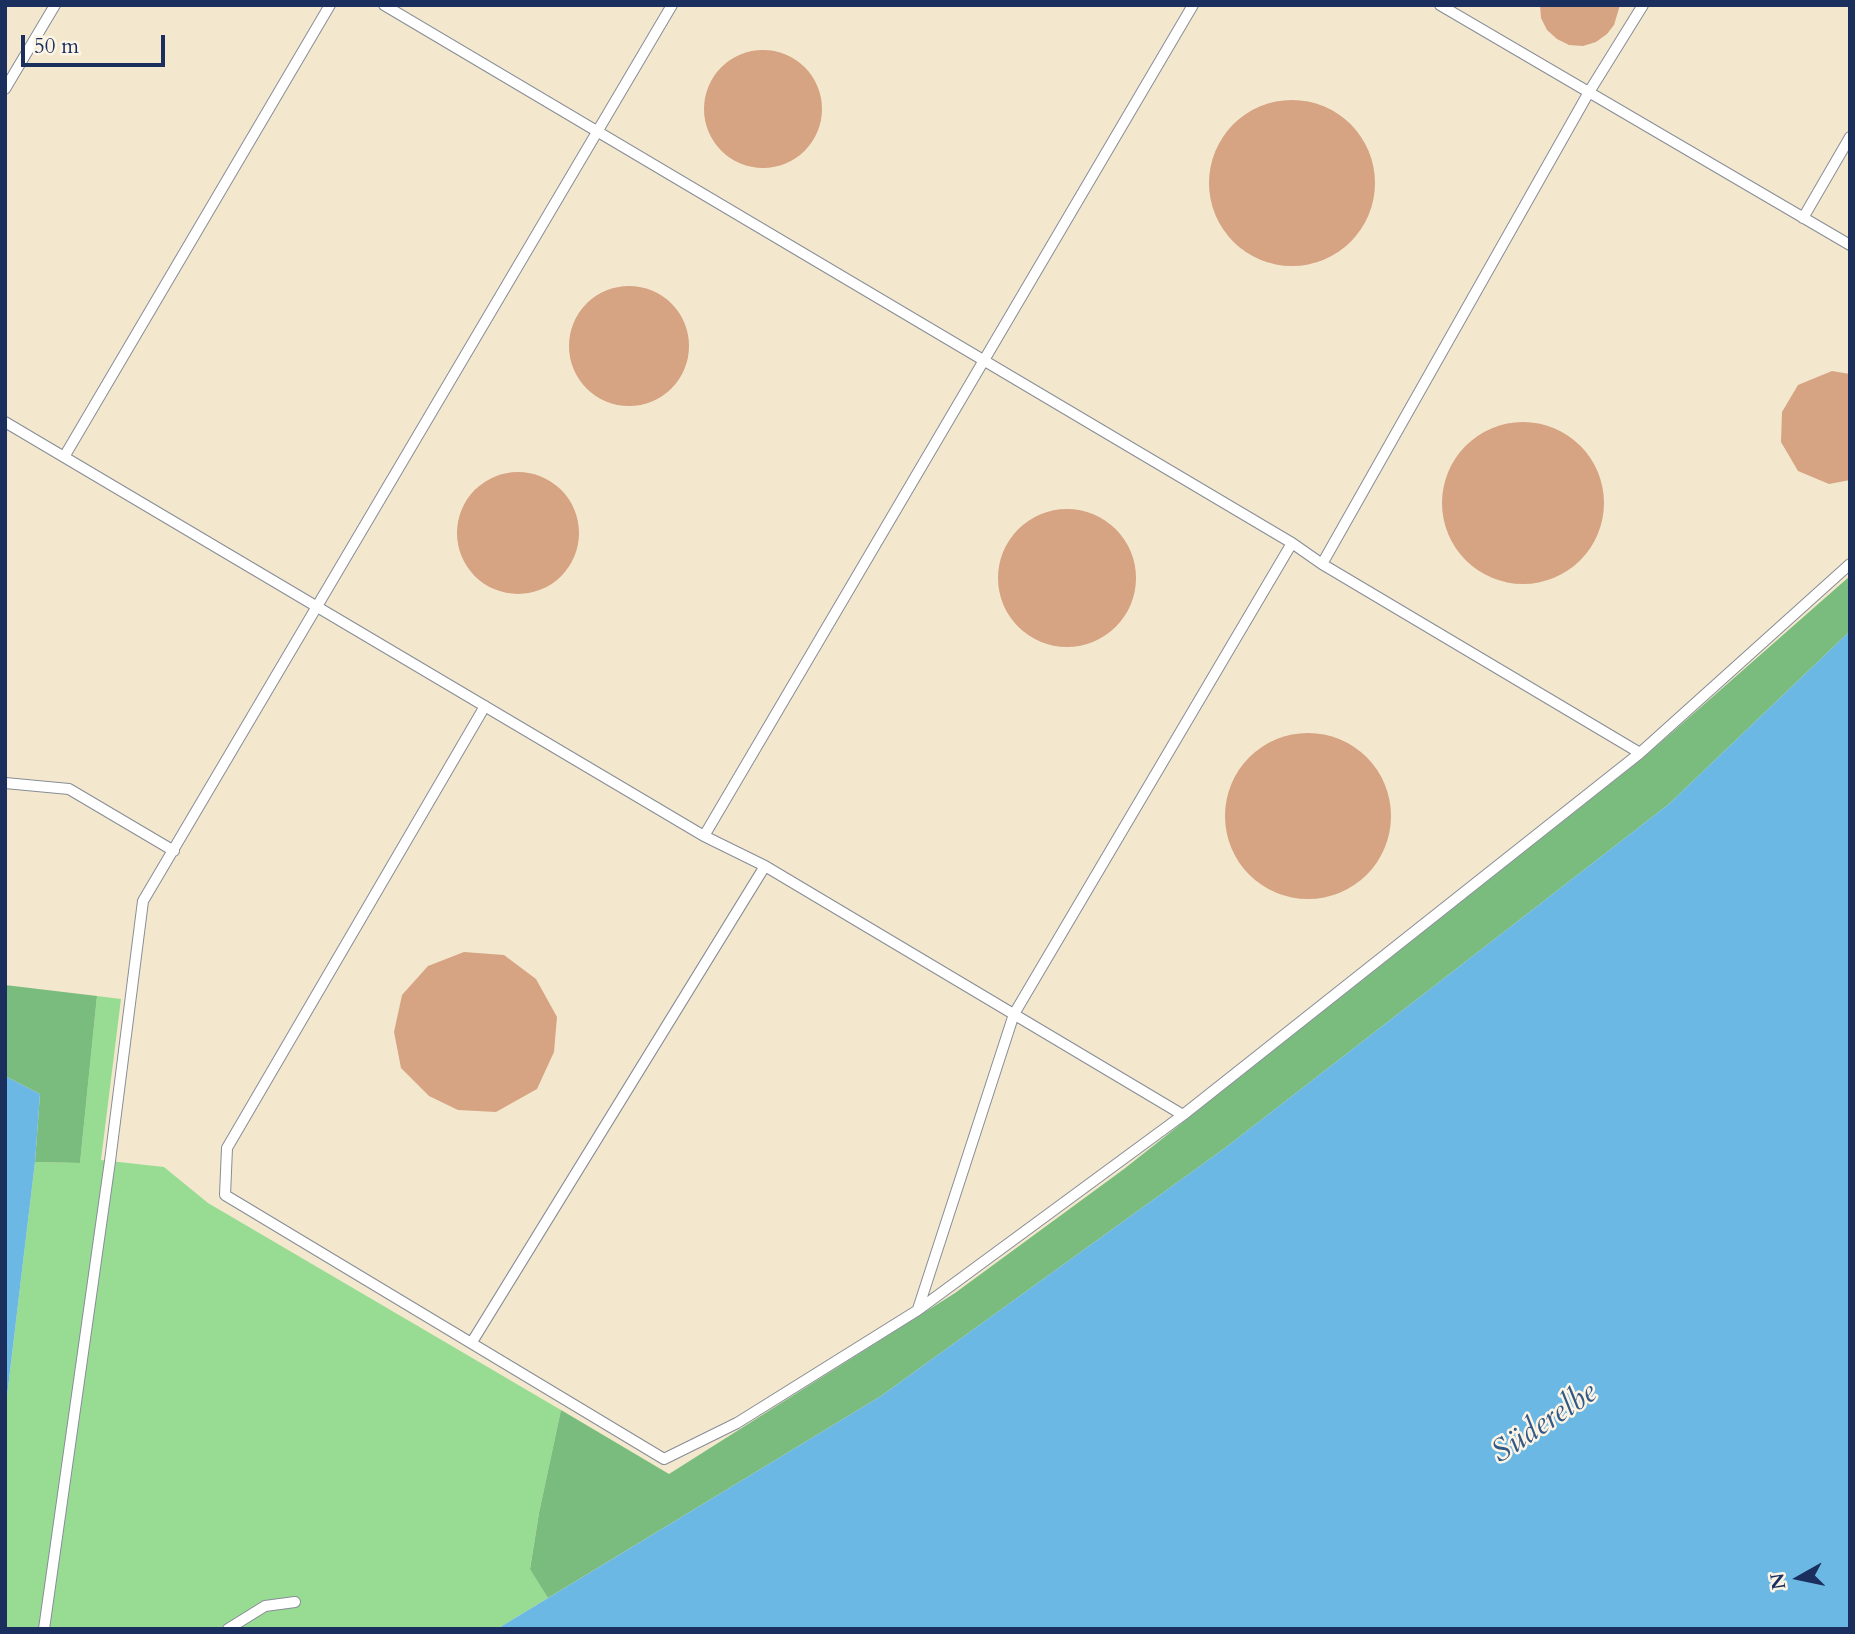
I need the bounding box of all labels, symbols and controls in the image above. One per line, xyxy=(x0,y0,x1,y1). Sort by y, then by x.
scale bar xyxy=(24,21,168,65)
text: 50 m xyxy=(34,32,79,61)
water label: Süderelbe xyxy=(1485,1375,1605,1473)
north arrow xyxy=(1764,1543,1834,1613)
text: N xyxy=(1764,1571,1792,1591)

